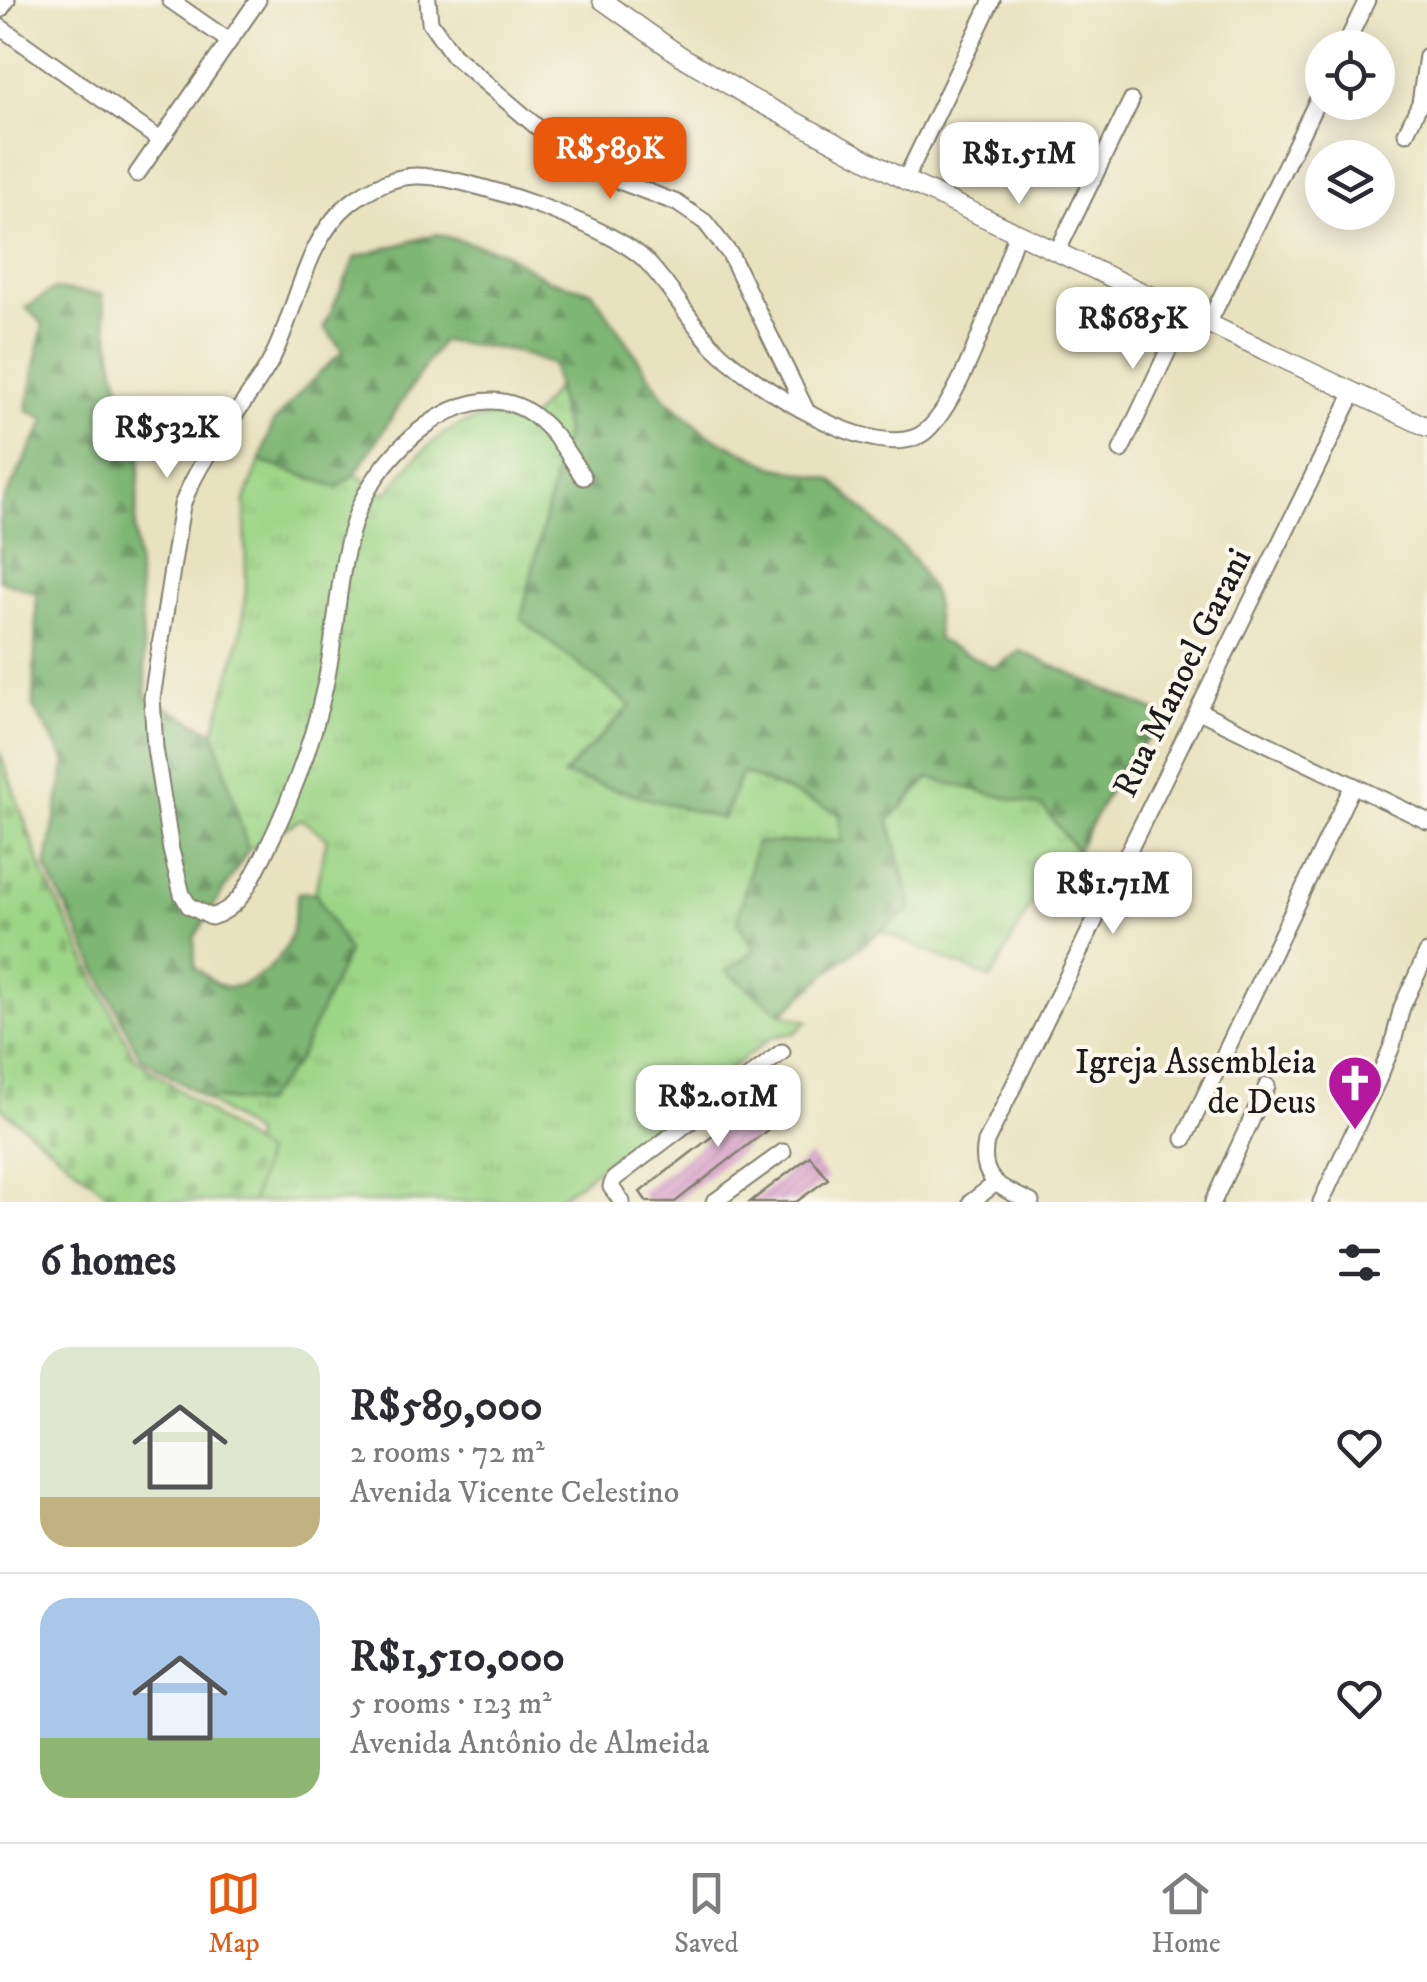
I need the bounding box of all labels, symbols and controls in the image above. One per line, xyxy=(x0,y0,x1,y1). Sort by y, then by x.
map controls xyxy=(1305,30,1395,230)
button: locate xyxy=(1305,30,1395,120)
pin: R$589K xyxy=(529,117,691,202)
pin: R$1.51M xyxy=(927,122,1111,207)
text: R$589K xyxy=(555,129,665,169)
text: R$1.51M xyxy=(962,134,1076,174)
button: layers xyxy=(1305,140,1395,230)
pin: R$685K xyxy=(1052,287,1214,372)
text: R$685K xyxy=(1078,299,1188,339)
pin: R$532K xyxy=(86,396,248,481)
text: R$532K xyxy=(115,408,219,448)
street label: Rua Manoel Garani xyxy=(1104,541,1262,805)
pin: R$1.71M xyxy=(1021,852,1205,937)
text: R$1.71M xyxy=(1056,864,1170,904)
place label: Igreja Assembleia de Deus xyxy=(1075,1041,1316,1125)
church icon: Igreja Assembleia de Deus xyxy=(1325,1053,1385,1132)
pin: R$2.01M xyxy=(626,1065,810,1150)
text: R$2.01M xyxy=(658,1077,778,1117)
icon: filters xyxy=(1332,1235,1387,1290)
text: 6 homes xyxy=(40,1236,176,1288)
text: R$589,000 xyxy=(350,1381,543,1433)
icon: home xyxy=(120,1387,240,1507)
icon: heart xyxy=(1332,1420,1387,1475)
text: 2 rooms · 72 m² xyxy=(350,1433,545,1473)
text: Avenida Vicente Celestino xyxy=(350,1473,679,1513)
text: R$1,510,000 xyxy=(350,1632,565,1684)
icon: home xyxy=(120,1638,240,1758)
icon: heart xyxy=(1332,1671,1387,1726)
text: 5 rooms · 123 m² xyxy=(350,1684,552,1724)
text: Avenida Antônio de Almeida xyxy=(350,1724,710,1764)
tab: Map xyxy=(206,1866,261,1961)
tab: Saved xyxy=(674,1866,739,1961)
tab: Home xyxy=(1151,1866,1221,1961)

